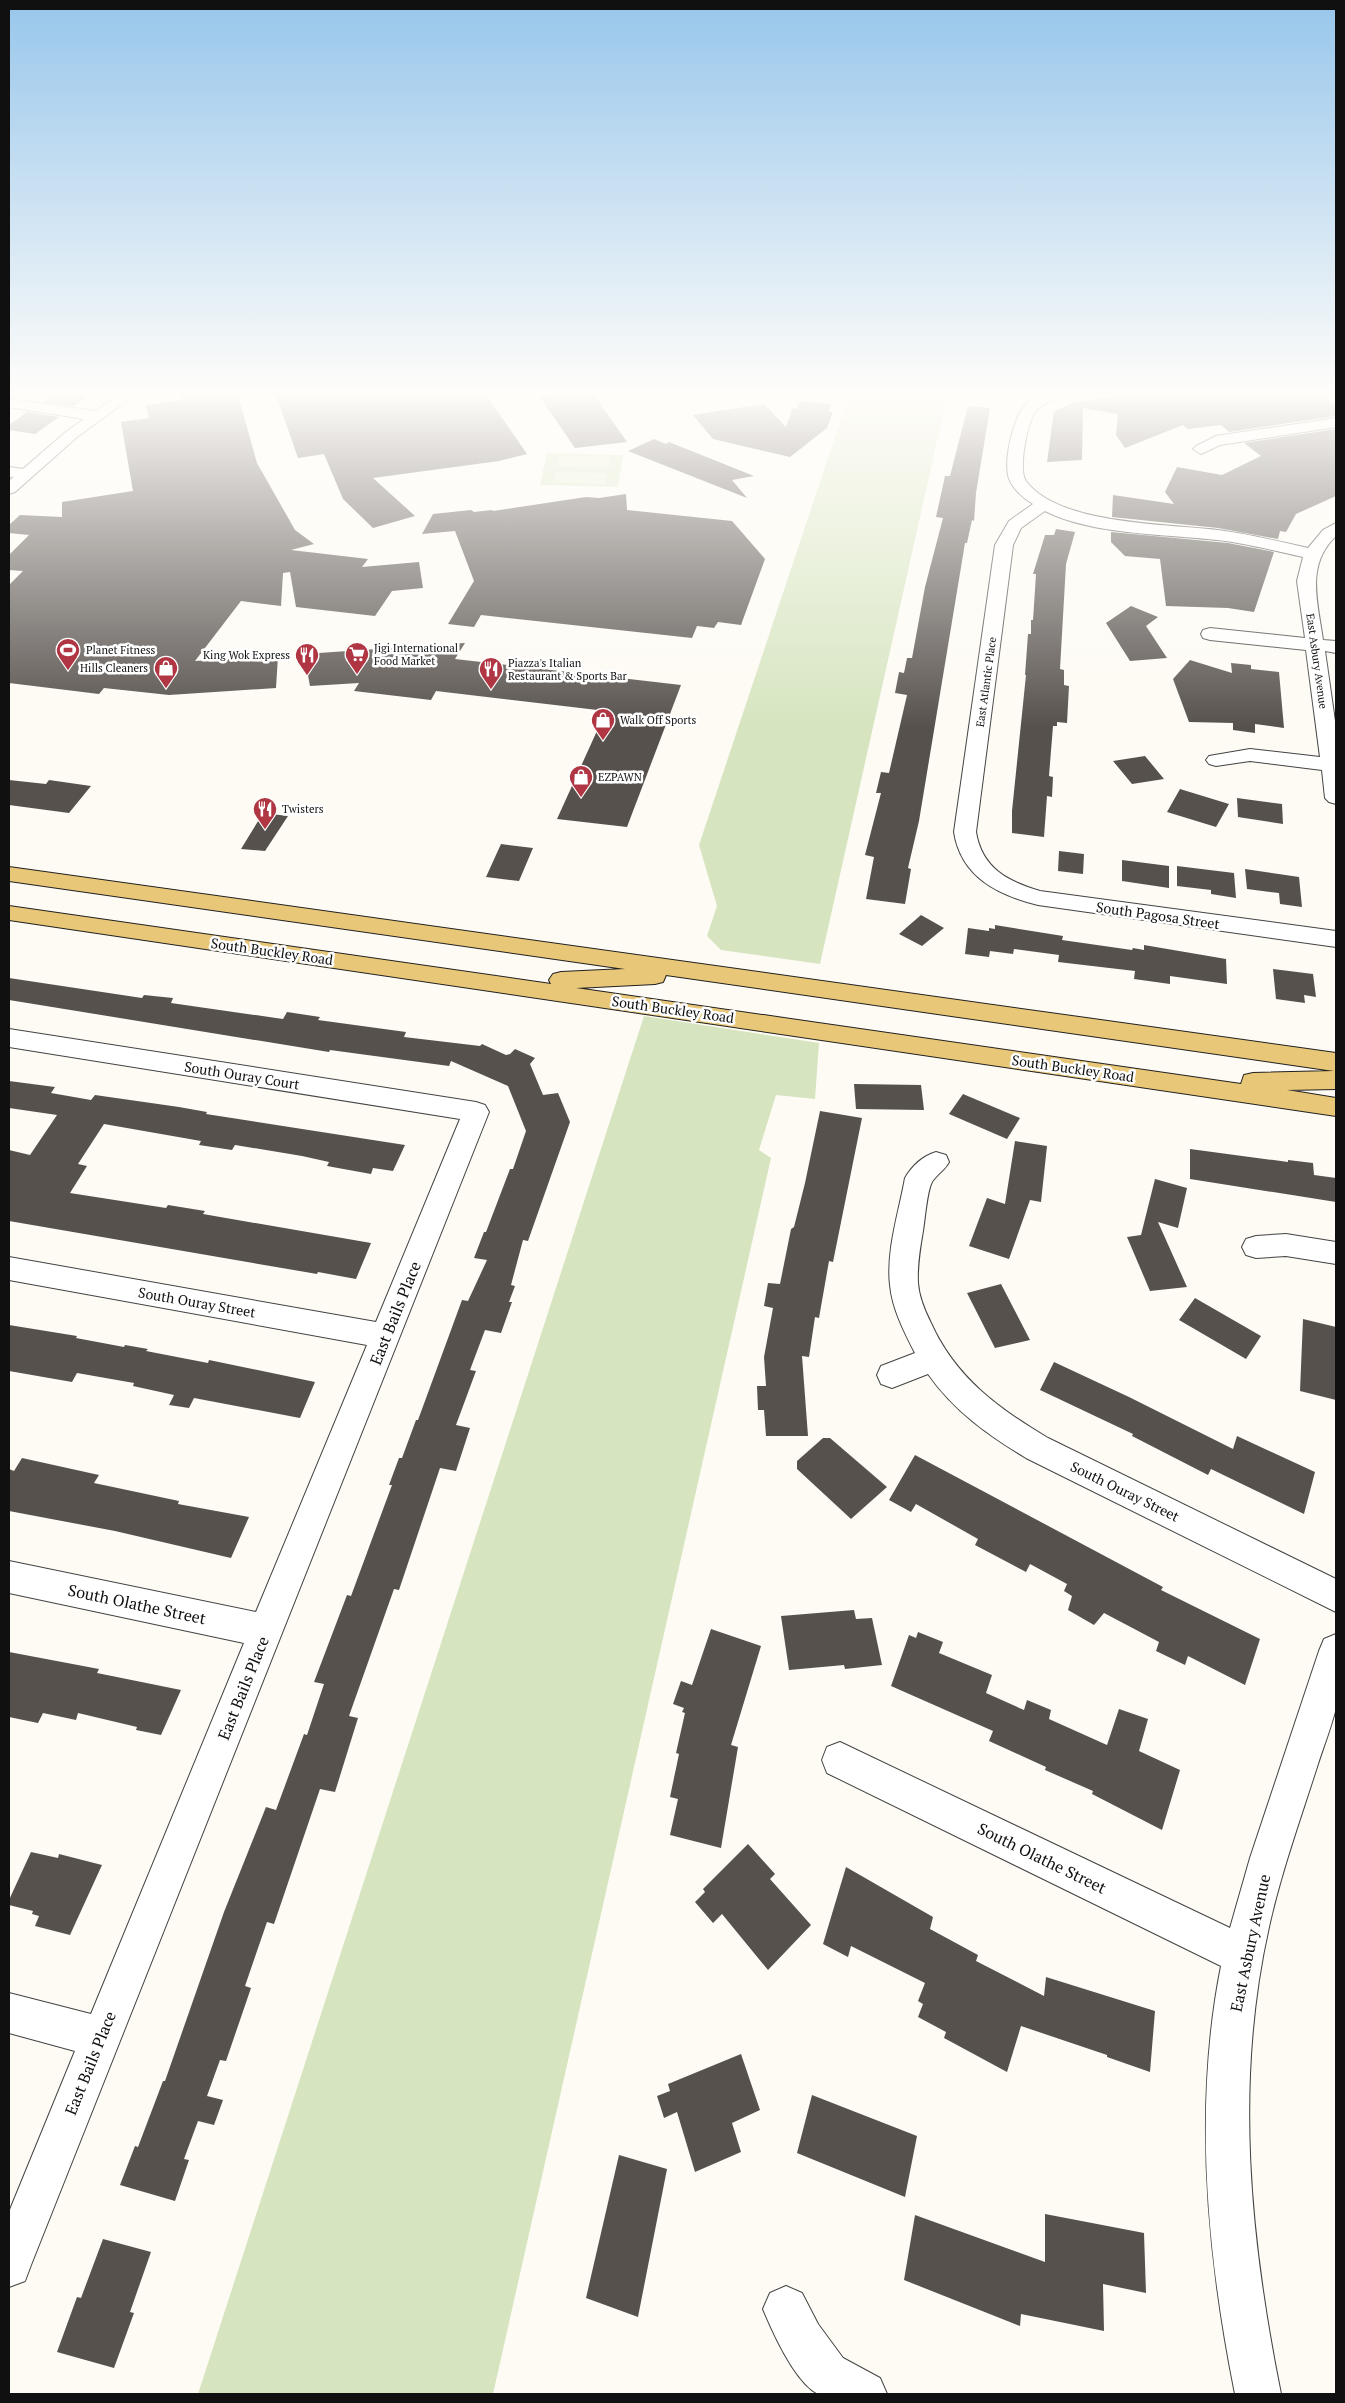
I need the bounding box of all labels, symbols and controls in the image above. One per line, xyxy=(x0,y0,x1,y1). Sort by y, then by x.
street label: East Asbury Avenue xyxy=(1303,612,1331,710)
street label: East Atlantic Place xyxy=(973,636,999,728)
sports icon: Planet Fitness xyxy=(55,637,81,671)
supermarket icon: Jigi International Food Market xyxy=(344,641,370,675)
place label: Jigi International Food Market xyxy=(374,641,458,668)
restaurant icon: King Wok Express xyxy=(294,642,320,676)
place label: Planet Fitness xyxy=(86,643,155,657)
place label: King Wok Express xyxy=(203,648,290,662)
shop icon: Hills Cleaners xyxy=(153,655,179,689)
restaurant icon: Piazza's Italian Restaurant & Sports Bar xyxy=(478,656,504,690)
place label: Piazza's Italian Restaurant & Sports Bar xyxy=(508,656,628,683)
place label: Hills Cleaners xyxy=(80,661,148,675)
shop icon: Walk Off Sports xyxy=(590,707,616,741)
place label: Walk Off Sports xyxy=(620,713,697,727)
shop icon: EZPAWN xyxy=(568,764,594,798)
place label: EZPAWN xyxy=(598,770,642,784)
restaurant icon: Twisters xyxy=(252,796,278,830)
place label: Twisters xyxy=(282,802,324,816)
street label: South Pagosa Street xyxy=(1095,897,1222,933)
street label: South Buckley Road xyxy=(210,933,335,969)
street label: South Buckley Road xyxy=(611,991,736,1027)
street label: South Buckley Road xyxy=(1011,1050,1136,1086)
street label: South Ouray Court xyxy=(183,1057,302,1094)
street label: East Bails Place xyxy=(364,1258,426,1368)
street label: South Ouray Street xyxy=(137,1282,258,1322)
street label: South Ouray Street xyxy=(1067,1456,1183,1526)
street label: South Olathe Street xyxy=(66,1579,208,1629)
street label: East Bails Place xyxy=(212,1633,274,1743)
street label: South Olathe Street xyxy=(974,1817,1110,1899)
street label: East Asbury Avenue xyxy=(1225,1872,1275,2014)
street label: East Bails Place xyxy=(59,2008,121,2118)

